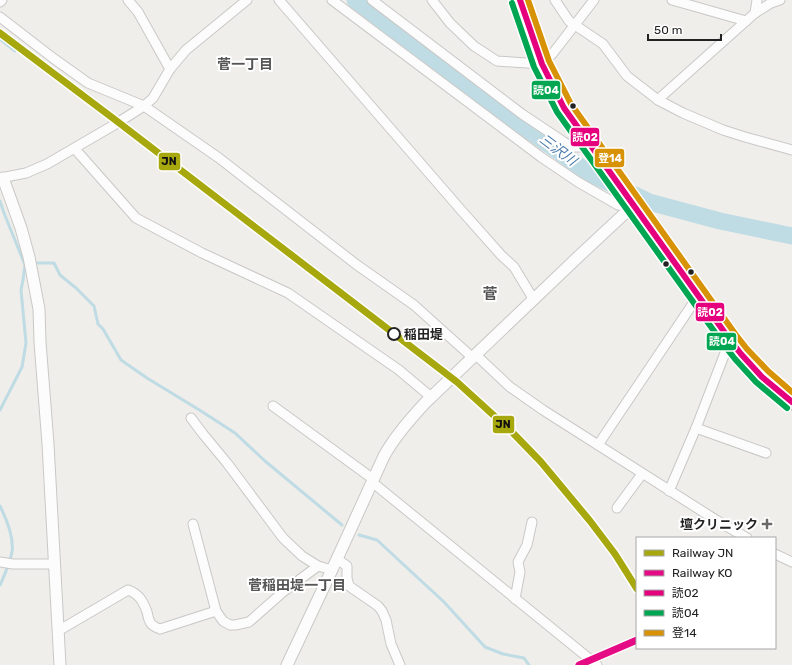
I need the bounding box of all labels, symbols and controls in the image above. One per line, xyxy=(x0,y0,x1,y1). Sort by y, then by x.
scale bar xyxy=(648,16,721,42)
text: 50 m xyxy=(654,23,682,37)
district label: 菅一丁目 xyxy=(217,56,273,73)
line badge: 読04 xyxy=(531,80,561,100)
text: 読04 xyxy=(533,84,559,97)
unlabelled marker xyxy=(568,101,578,111)
line badge: 読02 xyxy=(570,127,600,147)
water label: 三沢川 xyxy=(536,131,581,171)
text: 読02 xyxy=(572,131,598,144)
line badge: 登14 xyxy=(594,148,625,168)
line badge: JN xyxy=(158,152,181,171)
text: 登14 xyxy=(598,152,622,165)
text: JN xyxy=(161,155,177,168)
unlabelled marker xyxy=(661,259,671,269)
unlabelled marker xyxy=(686,267,696,277)
district label: 菅 xyxy=(482,285,498,303)
line badge: 読02 xyxy=(695,302,725,322)
text: 読02 xyxy=(697,306,723,319)
marker: 稲田堤 xyxy=(387,327,401,341)
place label: 稲田堤 xyxy=(404,327,443,342)
line badge: 読04 xyxy=(706,332,737,351)
text: 読04 xyxy=(709,335,735,348)
line badge: JN xyxy=(492,415,515,434)
text: JN xyxy=(495,418,511,431)
place label: 壇クリニック xyxy=(680,517,758,532)
marker: 壇クリニック xyxy=(761,518,773,530)
legend xyxy=(636,537,776,649)
text: Railway JN xyxy=(672,546,733,560)
text: Railway KO xyxy=(672,566,732,580)
district label: 菅稲田堤一丁目 xyxy=(248,577,346,594)
text: 読02 xyxy=(672,586,699,600)
text: 読04 xyxy=(672,606,700,620)
text: 登14 xyxy=(672,626,697,640)

